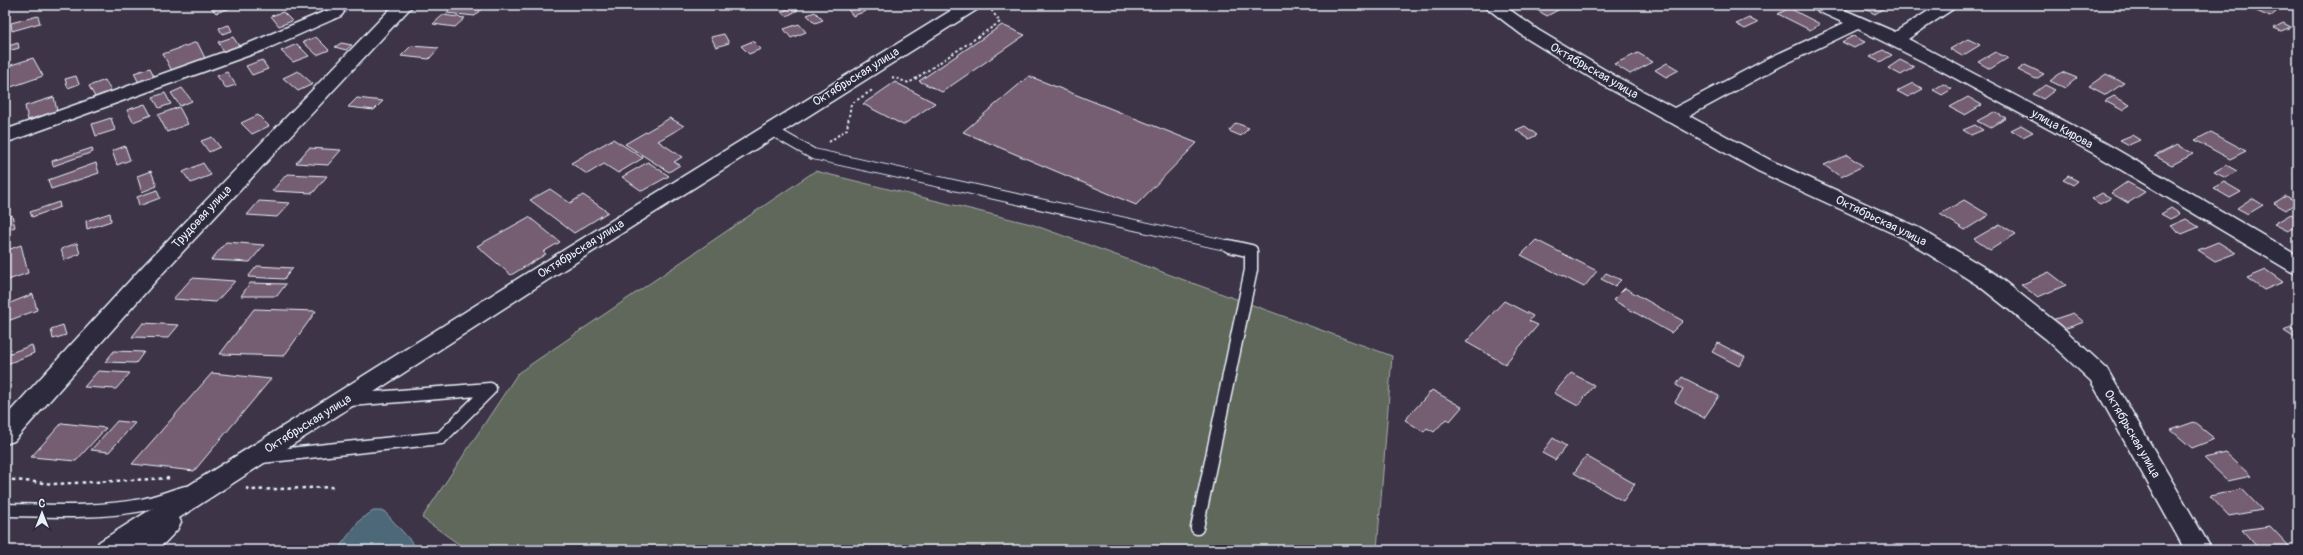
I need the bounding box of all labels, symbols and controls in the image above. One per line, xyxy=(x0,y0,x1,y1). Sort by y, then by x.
street label: Октябрьская улица xyxy=(1547,40,1641,103)
street label: Октябрьская улица xyxy=(810,44,903,110)
street label: улица Кирова xyxy=(2028,105,2096,152)
street label: Трудовая улица xyxy=(169,182,235,252)
street label: Октябрьская улица xyxy=(1833,192,1929,250)
street label: Октябрьская улица xyxy=(535,216,628,282)
street label: Октябрьская улица xyxy=(2101,387,2164,481)
street label: Октябрьская улица xyxy=(262,391,355,457)
north arrow xyxy=(22,493,62,533)
text: С xyxy=(39,497,46,510)

